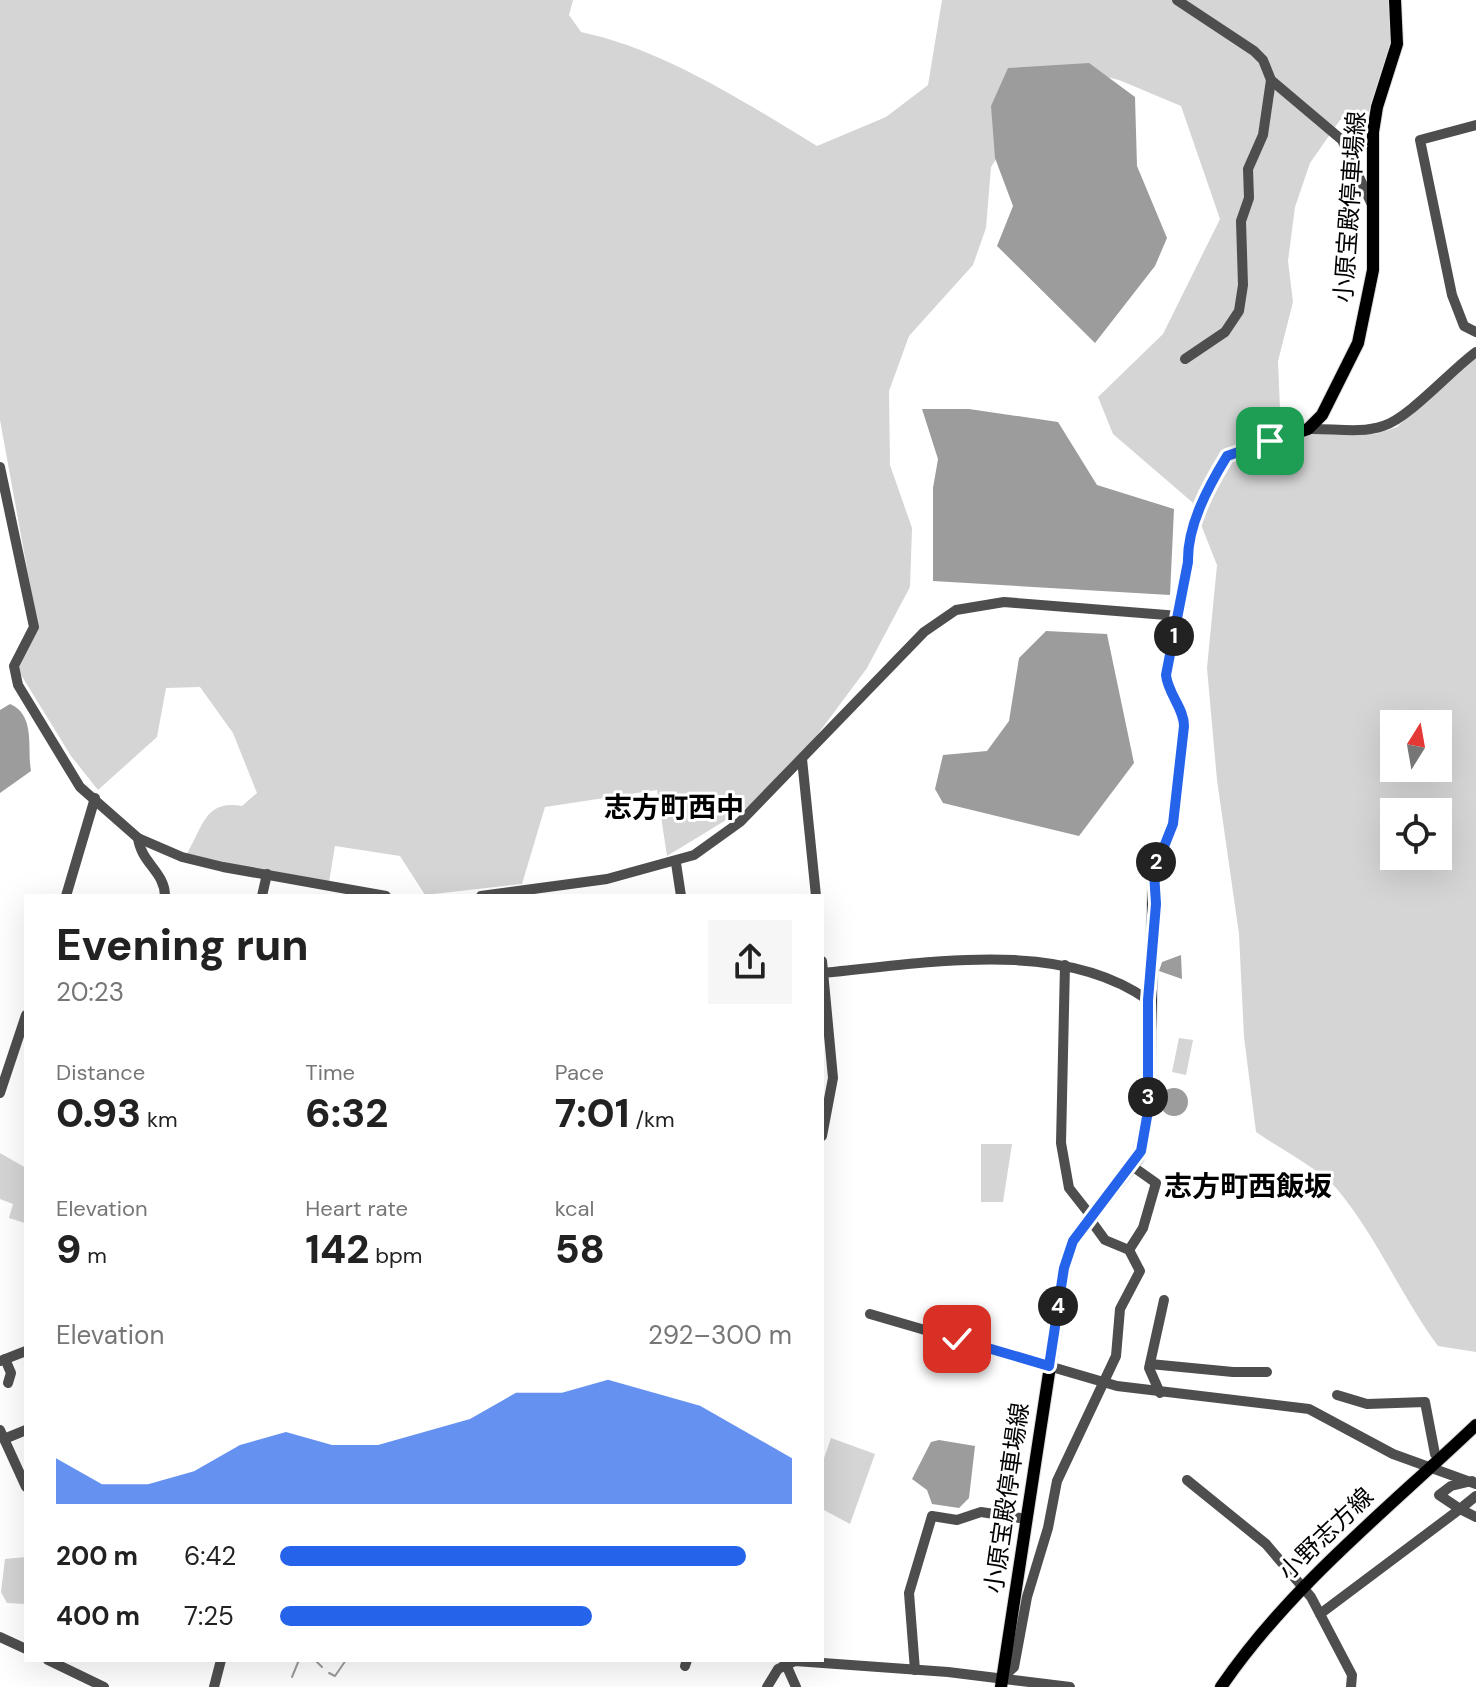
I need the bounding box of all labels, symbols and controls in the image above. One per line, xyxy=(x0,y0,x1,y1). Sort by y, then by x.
street label: 小原宝殿停車場線 xyxy=(1327,110,1372,304)
pin xyxy=(1236,407,1304,475)
icon: arrive xyxy=(1248,419,1292,463)
pin: 1 xyxy=(1154,616,1194,656)
text: 1 xyxy=(1170,621,1178,650)
north arrow xyxy=(1380,710,1452,782)
map controls xyxy=(1380,710,1452,870)
district label: 志方町西中 xyxy=(604,789,744,826)
button: locate xyxy=(1380,798,1452,870)
pin: 2 xyxy=(1136,842,1176,882)
text: 2 xyxy=(1150,847,1162,876)
text: Evening run xyxy=(56,916,309,974)
button: share xyxy=(708,920,792,1004)
text: 20:23 xyxy=(56,975,124,1009)
text: Distance xyxy=(56,1058,145,1087)
text: Time xyxy=(305,1058,355,1087)
text: Pace xyxy=(555,1058,604,1087)
pin: 3 xyxy=(1128,1077,1168,1117)
text: 3 xyxy=(1141,1082,1155,1111)
text: 0.93 xyxy=(56,1087,141,1139)
text: 6:32 xyxy=(305,1087,388,1139)
text: 7:01 xyxy=(555,1087,630,1139)
text: km xyxy=(141,1105,178,1134)
text: /km xyxy=(630,1105,675,1134)
district label: 志方町西飯坂 xyxy=(1164,1168,1332,1205)
text: Elevation xyxy=(56,1194,148,1223)
text: Heart rate xyxy=(305,1194,408,1223)
text: kcal xyxy=(555,1194,594,1223)
text: 9 xyxy=(56,1223,81,1275)
text: 142 xyxy=(305,1223,369,1275)
text: 58 xyxy=(555,1223,605,1275)
text: m xyxy=(81,1241,107,1270)
text: bpm xyxy=(369,1241,422,1270)
pin: 4 xyxy=(1038,1286,1078,1326)
text: 4 xyxy=(1051,1291,1065,1320)
pin xyxy=(923,1305,991,1373)
icon: check xyxy=(935,1317,979,1361)
text: Elevation xyxy=(56,1318,164,1352)
text: 292–300 m xyxy=(648,1318,792,1352)
street label: 小原宝殿停車場線 xyxy=(978,1401,1035,1595)
street label: 小野志方線 xyxy=(1272,1481,1380,1586)
text: 200 m xyxy=(56,1539,138,1573)
text: 6:42 xyxy=(184,1539,236,1573)
text: 400 m xyxy=(56,1599,140,1633)
text: 7:25 xyxy=(184,1599,234,1633)

